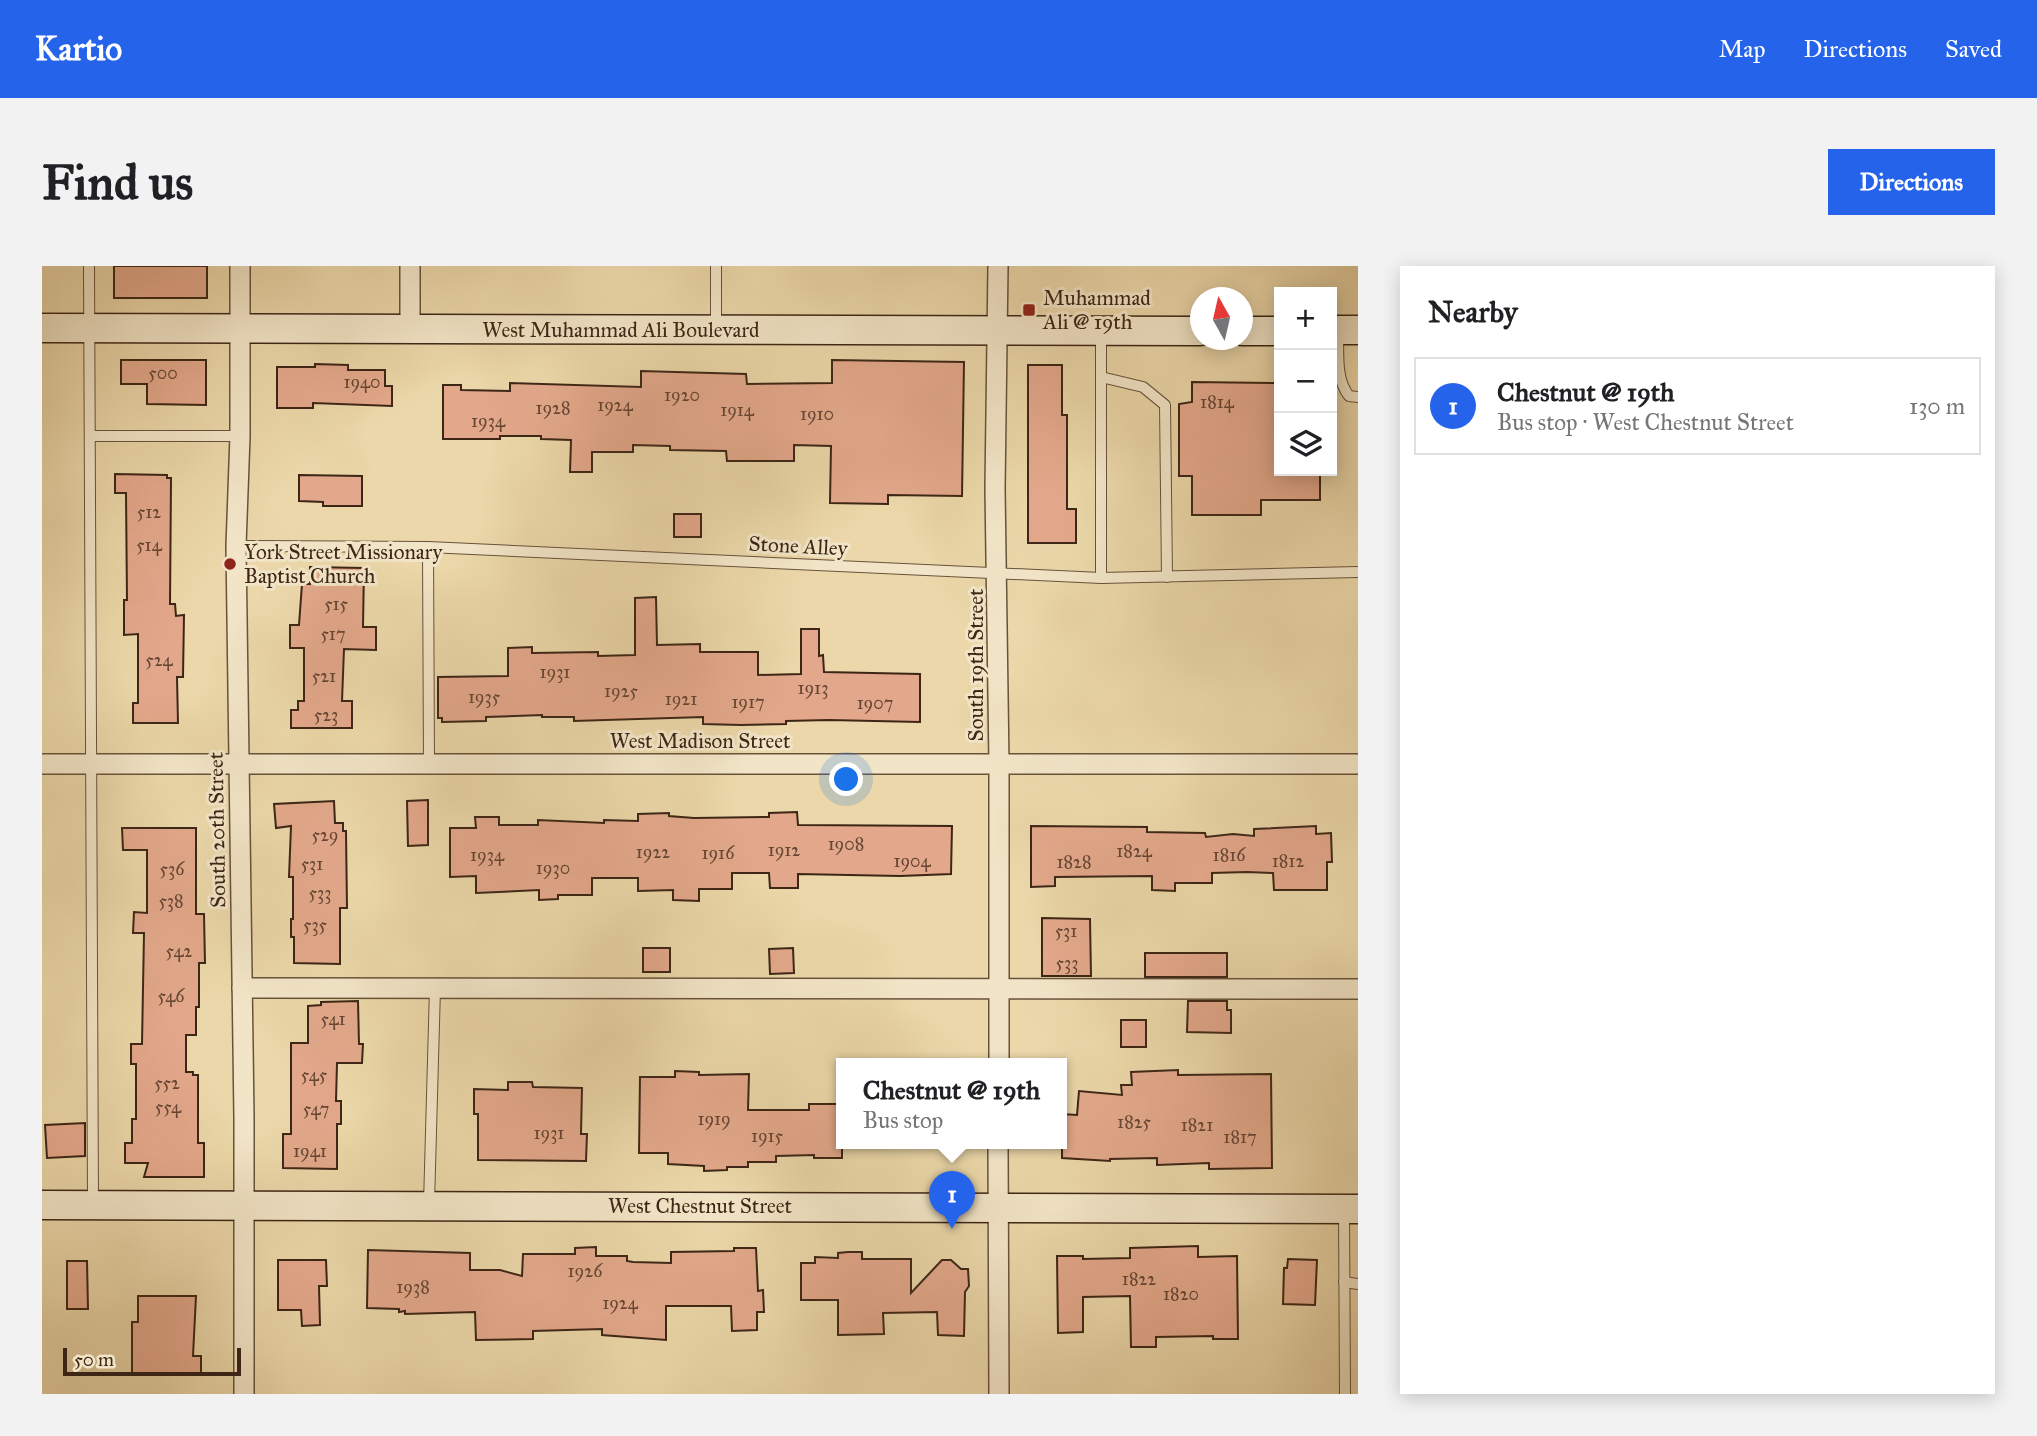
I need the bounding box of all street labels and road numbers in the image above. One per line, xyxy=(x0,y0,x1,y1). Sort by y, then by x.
street label: West Muhammad Ali Boulevard xyxy=(482,317,760,343)
street label: Stone Alley xyxy=(748,530,849,562)
street label: South 19th Street xyxy=(963,588,989,741)
street label: West Madison Street xyxy=(610,728,791,754)
street label: South 20th Street xyxy=(203,751,231,908)
street label: West Chestnut Street xyxy=(608,1193,792,1219)

